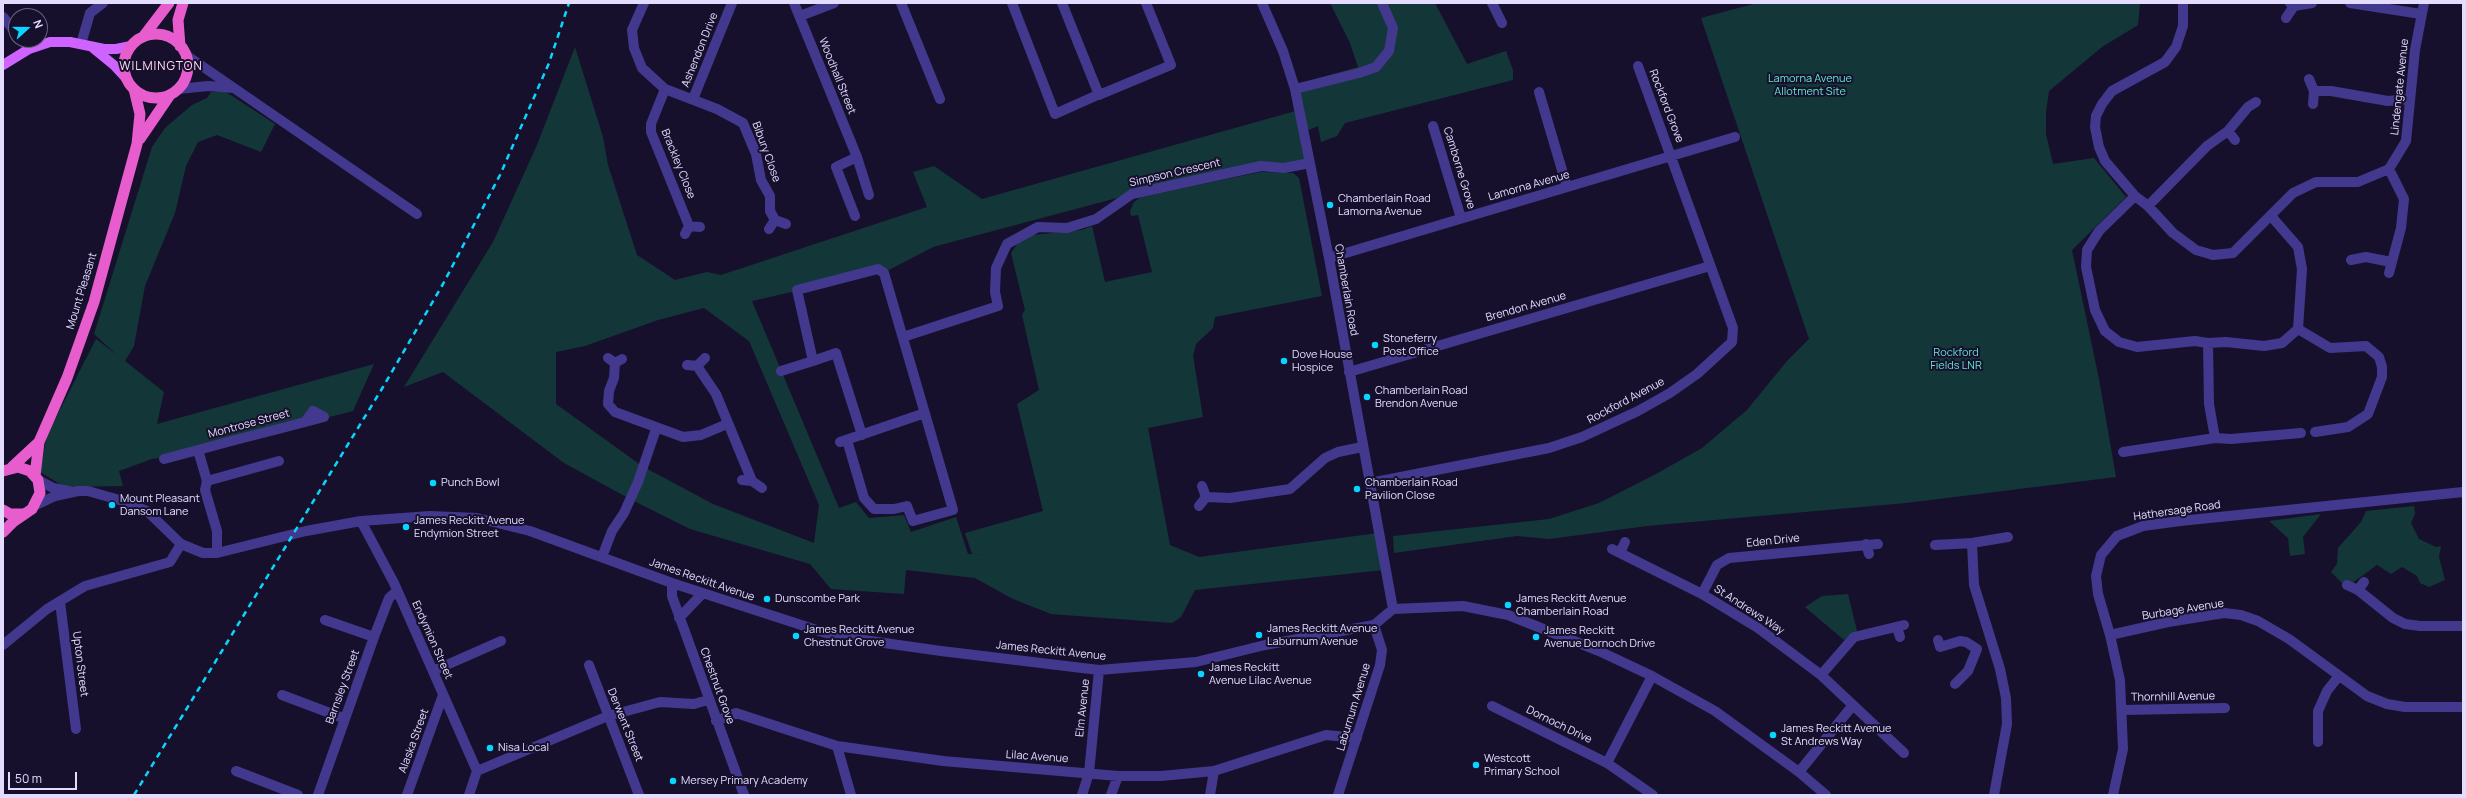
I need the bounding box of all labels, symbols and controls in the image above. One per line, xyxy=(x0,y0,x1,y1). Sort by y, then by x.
north arrow xyxy=(8,8,48,48)
street label: Ashendon Drive xyxy=(679,11,721,89)
text: N xyxy=(30,18,47,30)
street label: Woodhall Street xyxy=(816,36,858,116)
street label: Lindengate Avenue xyxy=(2388,38,2412,136)
district label: WILMINGTON xyxy=(119,60,203,74)
street label: Rockford Grove xyxy=(1646,67,1686,145)
park label: Lamorna Avenue Allotment Site xyxy=(1768,72,1852,98)
street label: Bibury Close xyxy=(749,120,783,184)
street label: Camborne Grove xyxy=(1440,125,1478,211)
street label: Brackley Close xyxy=(658,127,698,201)
street label: Simpson Crescent xyxy=(1128,156,1222,190)
street label: Lamorna Avenue xyxy=(1487,168,1571,204)
place label: Chamberlain Road Lamorna Avenue xyxy=(1338,192,1431,218)
marker: Chamberlain Road Lamorna Avenue xyxy=(1325,200,1335,210)
street label: Chamberlain Road xyxy=(1331,243,1361,337)
street label: Mount Pleasant xyxy=(64,251,100,331)
street label: Brendon Avenue xyxy=(1484,289,1568,325)
place label: Stoneferry Post Office xyxy=(1383,332,1439,358)
marker: Stoneferry Post Office xyxy=(1370,340,1380,350)
park label: Rockford Fields LNR xyxy=(1930,346,1982,372)
place label: Dove House Hospice xyxy=(1292,348,1352,374)
marker: Dove House Hospice xyxy=(1279,356,1289,366)
street label: Rockford Avenue xyxy=(1585,375,1667,427)
place label: Chamberlain Road Brendon Avenue xyxy=(1375,384,1468,410)
marker: Chamberlain Road Brendon Avenue xyxy=(1362,392,1372,402)
street label: Montrose Street xyxy=(207,407,291,441)
place label: Punch Bowl xyxy=(441,476,500,490)
place label: Chamberlain Road Pavilion Close xyxy=(1365,476,1458,502)
marker: Punch Bowl xyxy=(428,478,438,488)
marker: Chamberlain Road Pavilion Close xyxy=(1352,484,1362,494)
place label: Mount Pleasant Dansom Lane xyxy=(120,492,200,518)
street label: Hathersage Road xyxy=(2133,498,2221,524)
marker: Mount Pleasant Dansom Lane xyxy=(107,500,117,510)
place label: James Reckitt Avenue Endymion Street xyxy=(414,514,524,540)
marker: James Reckitt Avenue Endymion Street xyxy=(401,522,411,532)
street label: Eden Drive xyxy=(1746,532,1800,550)
street label: James Reckitt Avenue xyxy=(648,556,756,604)
street label: St Andrews Way xyxy=(1711,582,1787,638)
place label: Dunscombe Park xyxy=(775,592,860,606)
place label: James Reckitt Avenue Chamberlain Road xyxy=(1516,592,1626,618)
marker: Dunscombe Park xyxy=(762,594,772,604)
street label: Burbage Avenue xyxy=(2141,597,2225,623)
street label: Endymion Street xyxy=(409,599,455,681)
marker: James Reckitt Avenue Chamberlain Road xyxy=(1503,600,1513,610)
place label: James Reckitt Avenue Laburnum Avenue xyxy=(1267,622,1377,648)
place label: James Reckitt Avenue Chestnut Grove xyxy=(804,623,914,649)
place label: James Reckitt Avenue Dornoch Drive xyxy=(1544,624,1655,650)
street label: Upton Street xyxy=(69,630,91,698)
marker: James Reckitt Avenue Laburnum Avenue xyxy=(1254,630,1264,640)
marker: James Reckitt Avenue Chestnut Grove xyxy=(791,631,801,641)
marker: James Reckitt Avenue Dornoch Drive xyxy=(1531,632,1541,642)
street label: James Reckitt Avenue xyxy=(995,639,1107,663)
street label: Chestnut Grove xyxy=(697,646,737,726)
street label: Barnsley Street xyxy=(323,648,363,726)
place label: James Reckitt Avenue Lilac Avenue xyxy=(1209,661,1312,687)
street label: Laburnum Avenue xyxy=(1334,662,1374,752)
marker: James Reckitt Avenue Lilac Avenue xyxy=(1196,669,1206,679)
street label: Elm Avenue xyxy=(1073,678,1093,738)
street label: Derwent Street xyxy=(604,686,646,764)
street label: Thornhill Avenue xyxy=(2131,690,2215,704)
street label: Dornoch Drive xyxy=(1524,703,1594,747)
street label: Alaska Street xyxy=(396,707,432,775)
place label: James Reckitt Avenue St Andrews Way xyxy=(1781,722,1891,748)
marker: James Reckitt Avenue St Andrews Way xyxy=(1768,730,1778,740)
place label: Nisa Local xyxy=(498,741,549,755)
marker: Nisa Local xyxy=(485,743,495,753)
street label: Lilac Avenue xyxy=(1005,748,1069,766)
place label: Westcott Primary School xyxy=(1484,752,1559,778)
marker: Westcott Primary School xyxy=(1471,760,1481,770)
scale bar xyxy=(10,764,79,790)
text: 50 m xyxy=(15,770,42,787)
place label: Mersey Primary Academy xyxy=(681,774,808,788)
marker: Mersey Primary Academy xyxy=(668,776,678,786)

